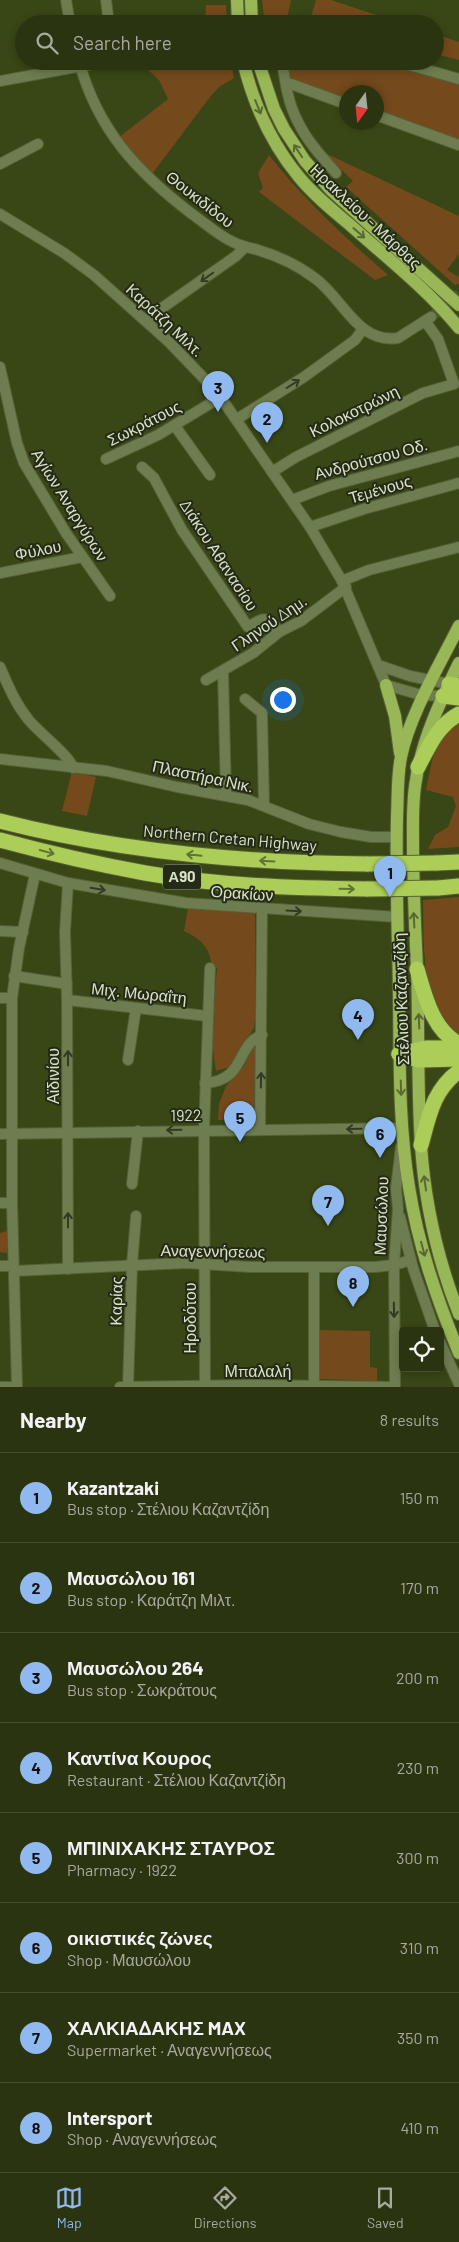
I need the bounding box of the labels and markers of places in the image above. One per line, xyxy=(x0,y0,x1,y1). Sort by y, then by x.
pin: 3 xyxy=(202,371,234,412)
pin: 2 xyxy=(251,402,283,443)
pin: 1 xyxy=(374,856,406,897)
pin: 4 xyxy=(342,999,374,1040)
pin: 5 xyxy=(224,1101,256,1142)
pin: 6 xyxy=(364,1117,396,1158)
pin: 7 xyxy=(312,1185,344,1226)
pin: 8 xyxy=(337,1266,369,1307)

